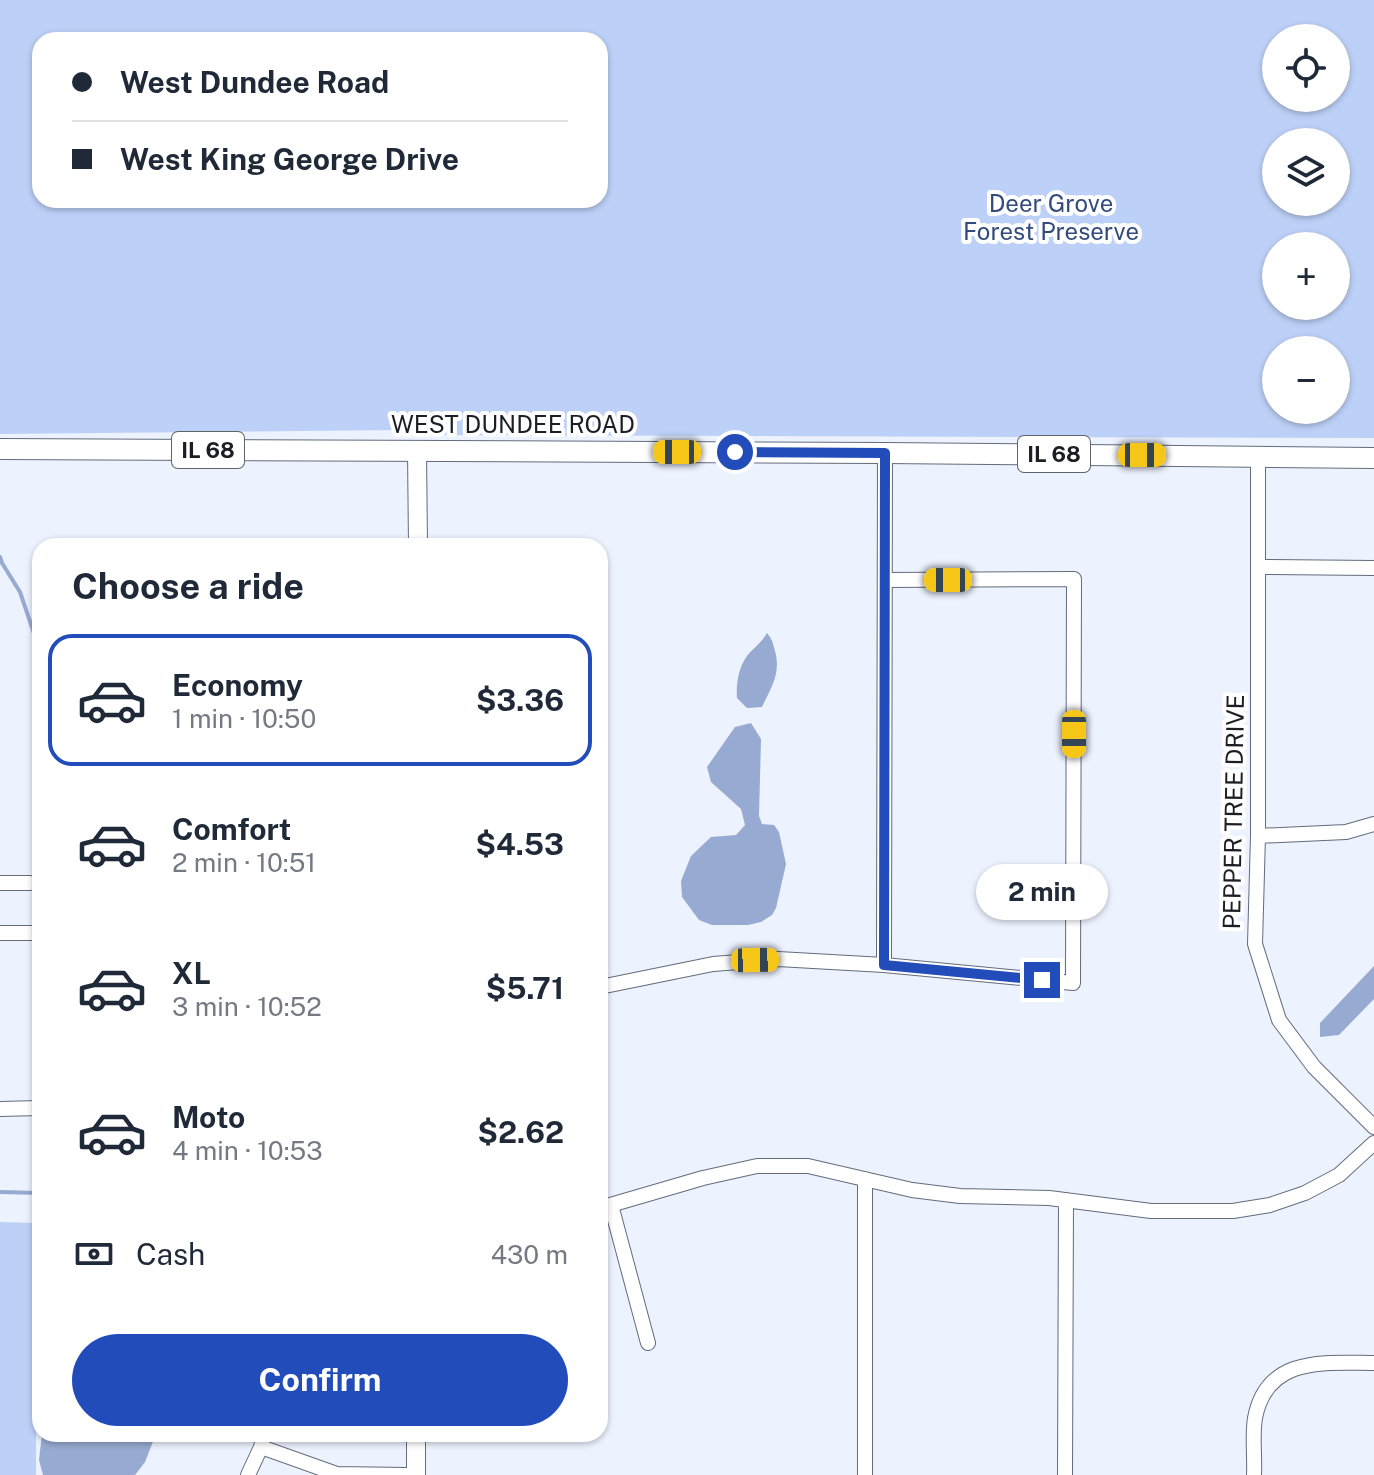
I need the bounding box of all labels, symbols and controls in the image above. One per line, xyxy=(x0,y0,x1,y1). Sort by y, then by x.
map controls xyxy=(1262,24,1350,424)
button: locate xyxy=(1262,24,1350,112)
text: West Dundee Road xyxy=(120,64,389,100)
button: layers xyxy=(1262,128,1350,216)
text: West King George Drive xyxy=(120,141,459,177)
park label: Deer Grove Forest Preserve xyxy=(963,189,1139,245)
button: + xyxy=(1262,232,1350,320)
button: − xyxy=(1262,336,1350,424)
street label: WEST DUNDEE ROAD xyxy=(391,410,635,438)
road number: IL 68 xyxy=(172,432,244,468)
route start xyxy=(717,434,753,470)
road number: IL 68 xyxy=(1018,436,1090,472)
car xyxy=(653,440,701,464)
car xyxy=(1118,443,1166,467)
text: Choose a ride xyxy=(72,565,304,607)
car xyxy=(924,568,972,592)
icon: car xyxy=(76,664,148,736)
text: Economy xyxy=(172,667,303,703)
text: $3.36 xyxy=(476,682,564,718)
street label: PEPPER TREE DRIVE xyxy=(1217,694,1249,930)
text: 1 min · 10:50 xyxy=(172,703,316,734)
car xyxy=(1062,710,1086,758)
icon: car xyxy=(76,808,148,880)
text: Comfort xyxy=(172,811,291,847)
text: $4.53 xyxy=(476,826,564,862)
text: 2 min · 10:51 xyxy=(172,847,316,878)
callout: 2 min xyxy=(976,864,1108,920)
text: 2 min xyxy=(1008,876,1076,907)
car xyxy=(731,948,779,972)
icon: car xyxy=(76,952,148,1024)
text: XL xyxy=(172,955,211,991)
route end xyxy=(1024,962,1060,998)
text: $5.71 xyxy=(486,970,564,1006)
text: 3 min · 10:52 xyxy=(172,991,322,1022)
icon: car xyxy=(76,1096,148,1168)
text: Moto xyxy=(172,1099,245,1135)
text: $2.62 xyxy=(478,1114,564,1150)
text: 4 min · 10:53 xyxy=(172,1135,323,1166)
icon: cash xyxy=(72,1232,116,1276)
text: Cash xyxy=(136,1236,205,1272)
text: 430 m xyxy=(491,1239,568,1270)
button: Confirm xyxy=(72,1334,568,1426)

